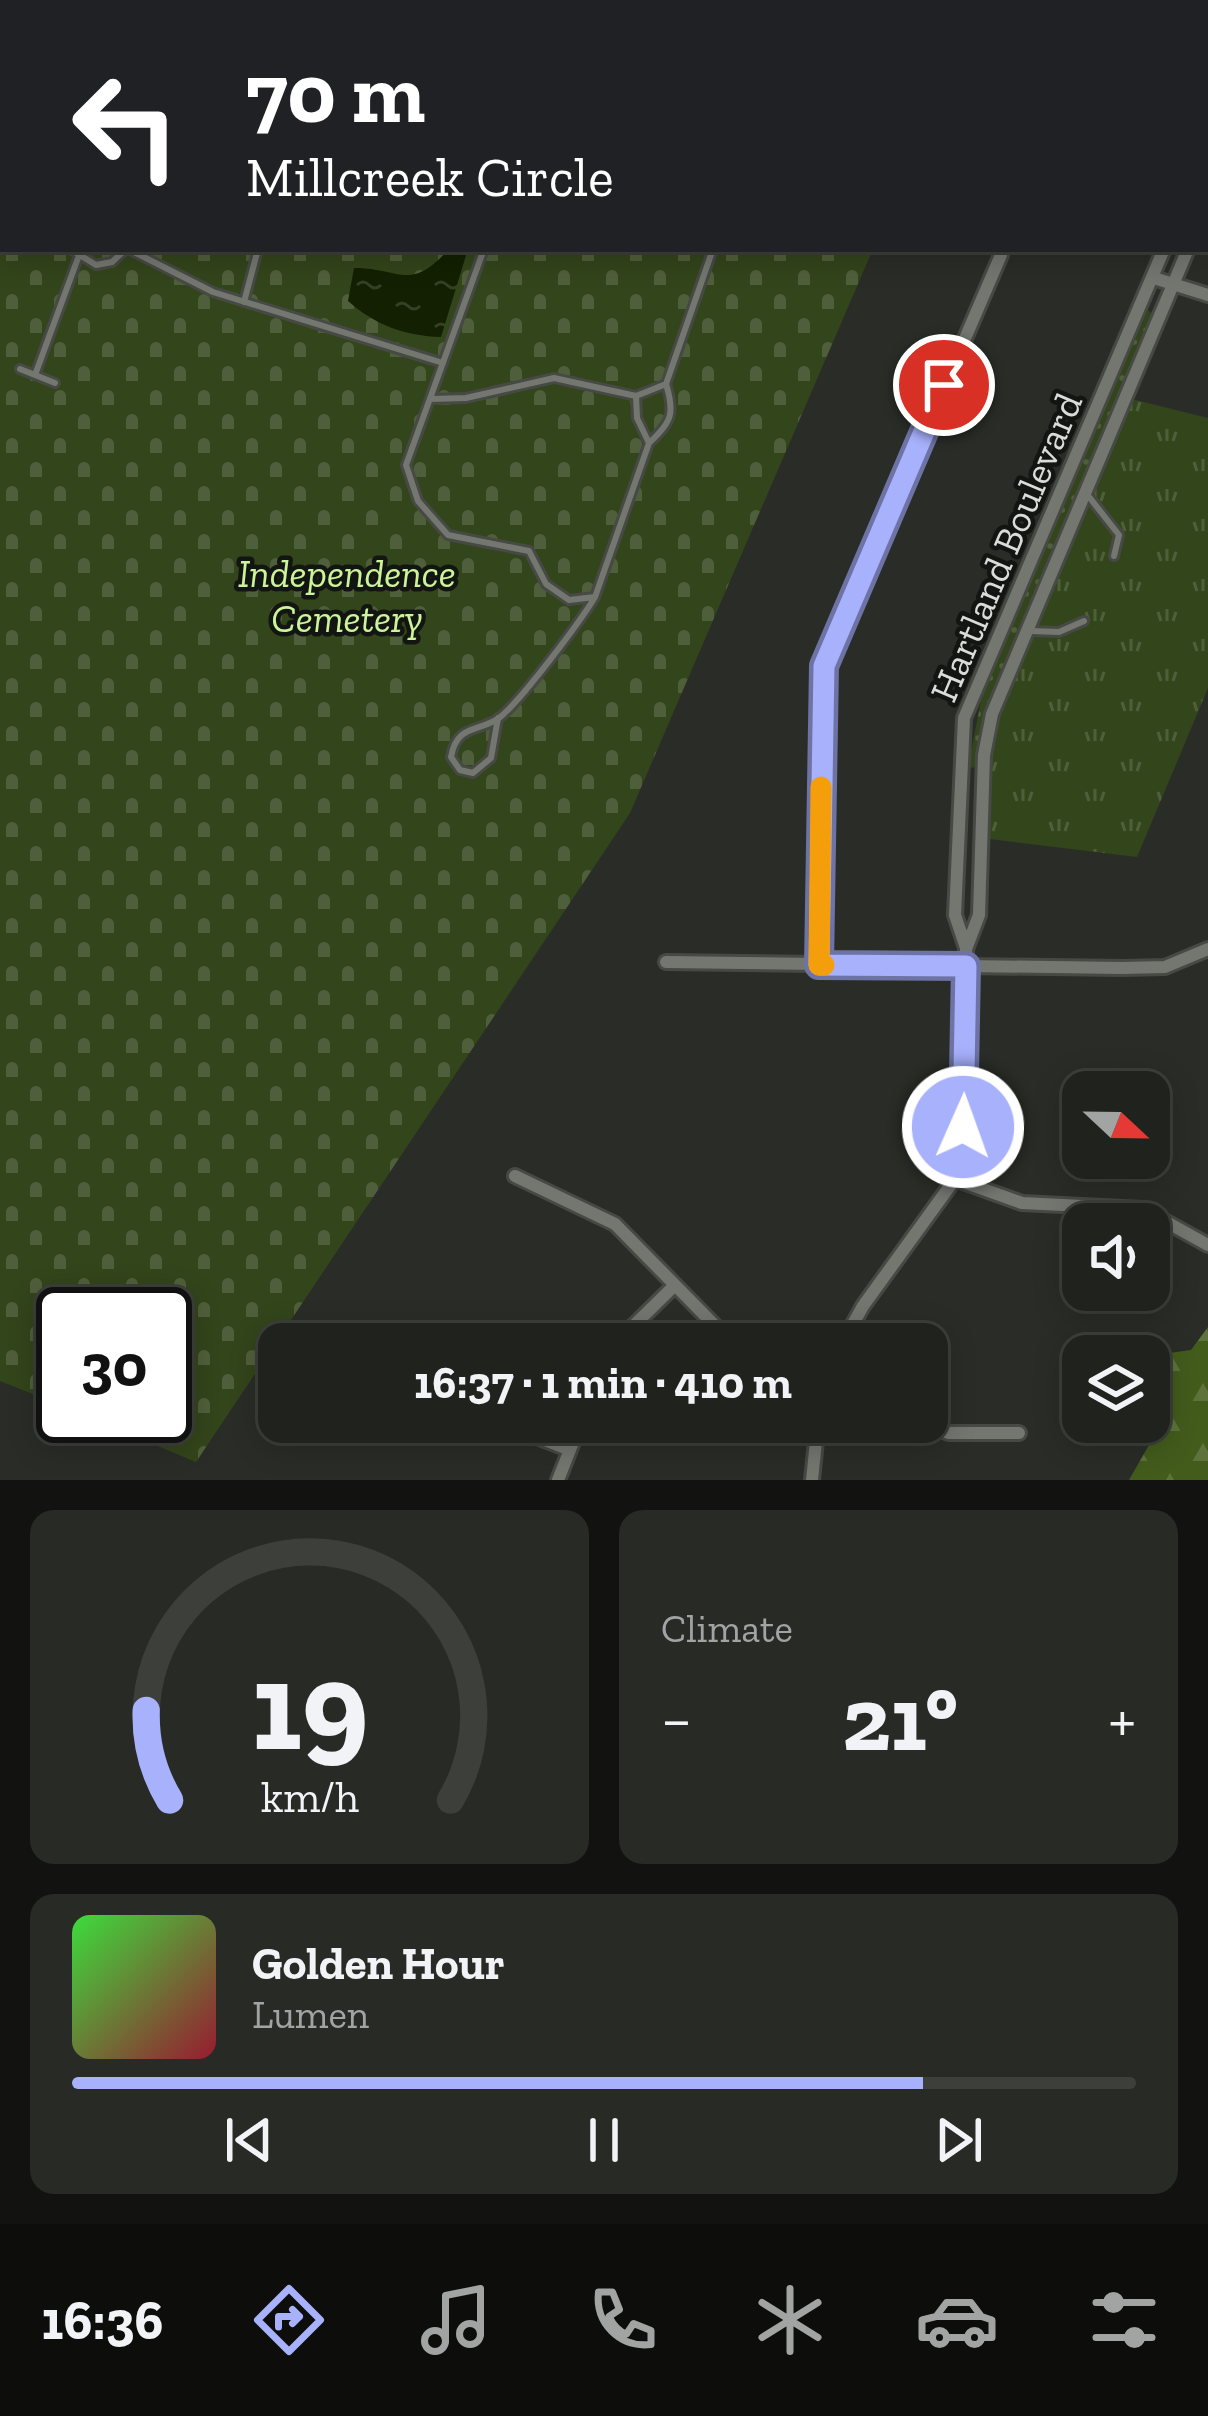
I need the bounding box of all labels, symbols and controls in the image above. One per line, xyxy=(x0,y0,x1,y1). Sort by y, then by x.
text: 70 m xyxy=(246,43,425,144)
icon: left xyxy=(48,48,204,204)
text: Millcreek Circle xyxy=(246,145,614,210)
pin xyxy=(893,334,995,436)
icon: arrive xyxy=(911,352,977,418)
street label: Hartland Boulevard xyxy=(920,386,1092,708)
park label: Independence Cemetery xyxy=(238,550,456,642)
position arrow xyxy=(900,1064,1026,1190)
north arrow xyxy=(1062,1071,1170,1179)
map controls xyxy=(1062,1071,1170,1443)
button: sound xyxy=(1062,1203,1170,1311)
speed limit sign: 30 xyxy=(36,1287,192,1443)
button: layers xyxy=(1062,1335,1170,1443)
text: 16:37 · 1 min · 410 m xyxy=(414,1356,792,1410)
text: Climate xyxy=(661,1605,793,1652)
text: 19 xyxy=(251,1631,368,1781)
text: 21° xyxy=(842,1665,958,1773)
text: − xyxy=(661,1680,692,1759)
text: + xyxy=(1108,1680,1136,1759)
text: km/h xyxy=(261,1772,358,1823)
text: Golden Hour xyxy=(252,1937,505,1991)
text: Lumen xyxy=(252,1991,369,2038)
icon: previous xyxy=(216,2107,282,2173)
icon: pause xyxy=(571,2107,637,2173)
icon: next xyxy=(926,2107,992,2173)
icon: directions xyxy=(247,2278,331,2362)
icon: music xyxy=(414,2278,498,2362)
icon: phone xyxy=(581,2278,665,2362)
icon: climate xyxy=(748,2278,832,2362)
icon: car xyxy=(915,2278,999,2362)
icon: filters xyxy=(1082,2278,1166,2362)
text: 16:36 xyxy=(42,2288,163,2353)

